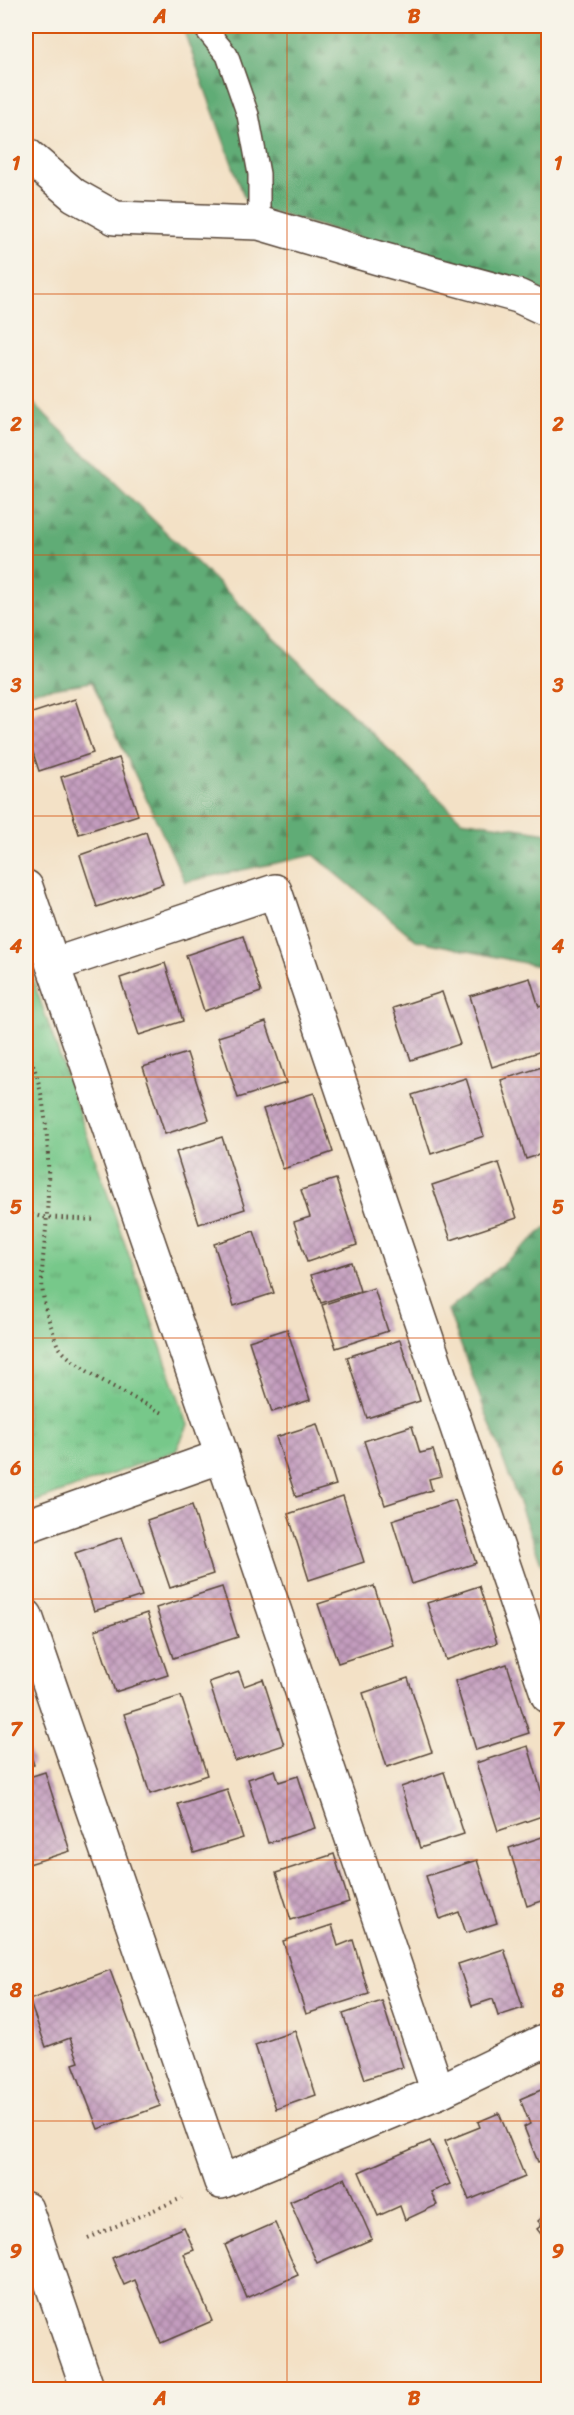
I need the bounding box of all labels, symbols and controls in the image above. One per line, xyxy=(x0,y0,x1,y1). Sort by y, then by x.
text: A xyxy=(152,0,167,34)
text: B xyxy=(408,0,421,34)
text: 1 xyxy=(12,146,21,181)
text: 1 xyxy=(554,146,563,181)
text: 2 xyxy=(9,407,22,442)
text: 2 xyxy=(551,407,564,442)
text: 3 xyxy=(10,668,22,703)
text: 3 xyxy=(552,668,564,703)
text: 4 xyxy=(9,929,23,964)
text: 4 xyxy=(551,929,565,964)
text: 5 xyxy=(10,1190,22,1225)
text: 5 xyxy=(552,1190,564,1225)
text: 6 xyxy=(9,1451,22,1486)
text: 6 xyxy=(551,1451,564,1486)
text: 7 xyxy=(10,1712,23,1747)
text: 7 xyxy=(552,1712,565,1747)
text: 8 xyxy=(9,1973,23,2008)
text: 8 xyxy=(551,1973,565,2008)
text: 9 xyxy=(10,2234,22,2269)
text: 9 xyxy=(552,2234,564,2269)
text: A xyxy=(152,2381,167,2415)
text: B xyxy=(408,2381,421,2415)

